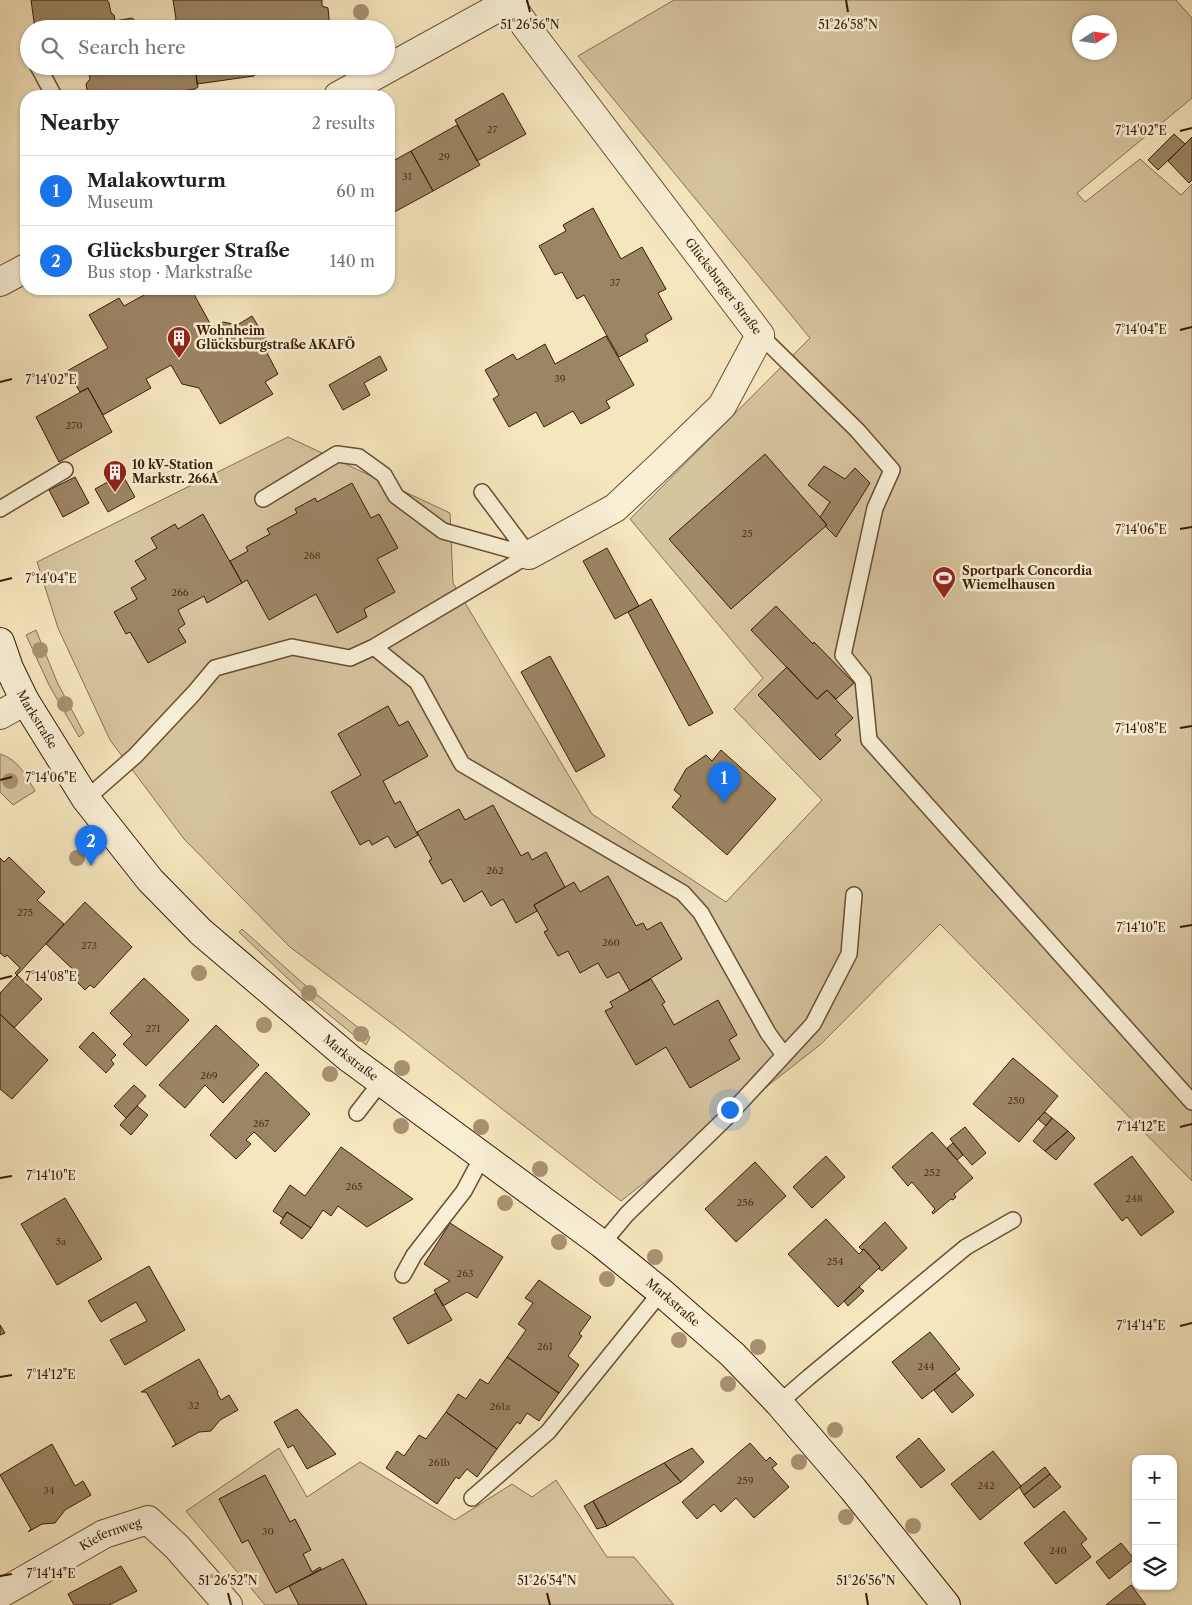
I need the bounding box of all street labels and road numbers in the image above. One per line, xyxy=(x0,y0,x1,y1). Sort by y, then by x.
street label: Glücksburger Straße xyxy=(682,235,765,338)
street label: Markstraße xyxy=(14,687,61,752)
street label: Markstraße xyxy=(320,1031,381,1084)
street label: Markstraße xyxy=(643,1275,703,1330)
street label: Kiefernweg xyxy=(77,1514,144,1553)

